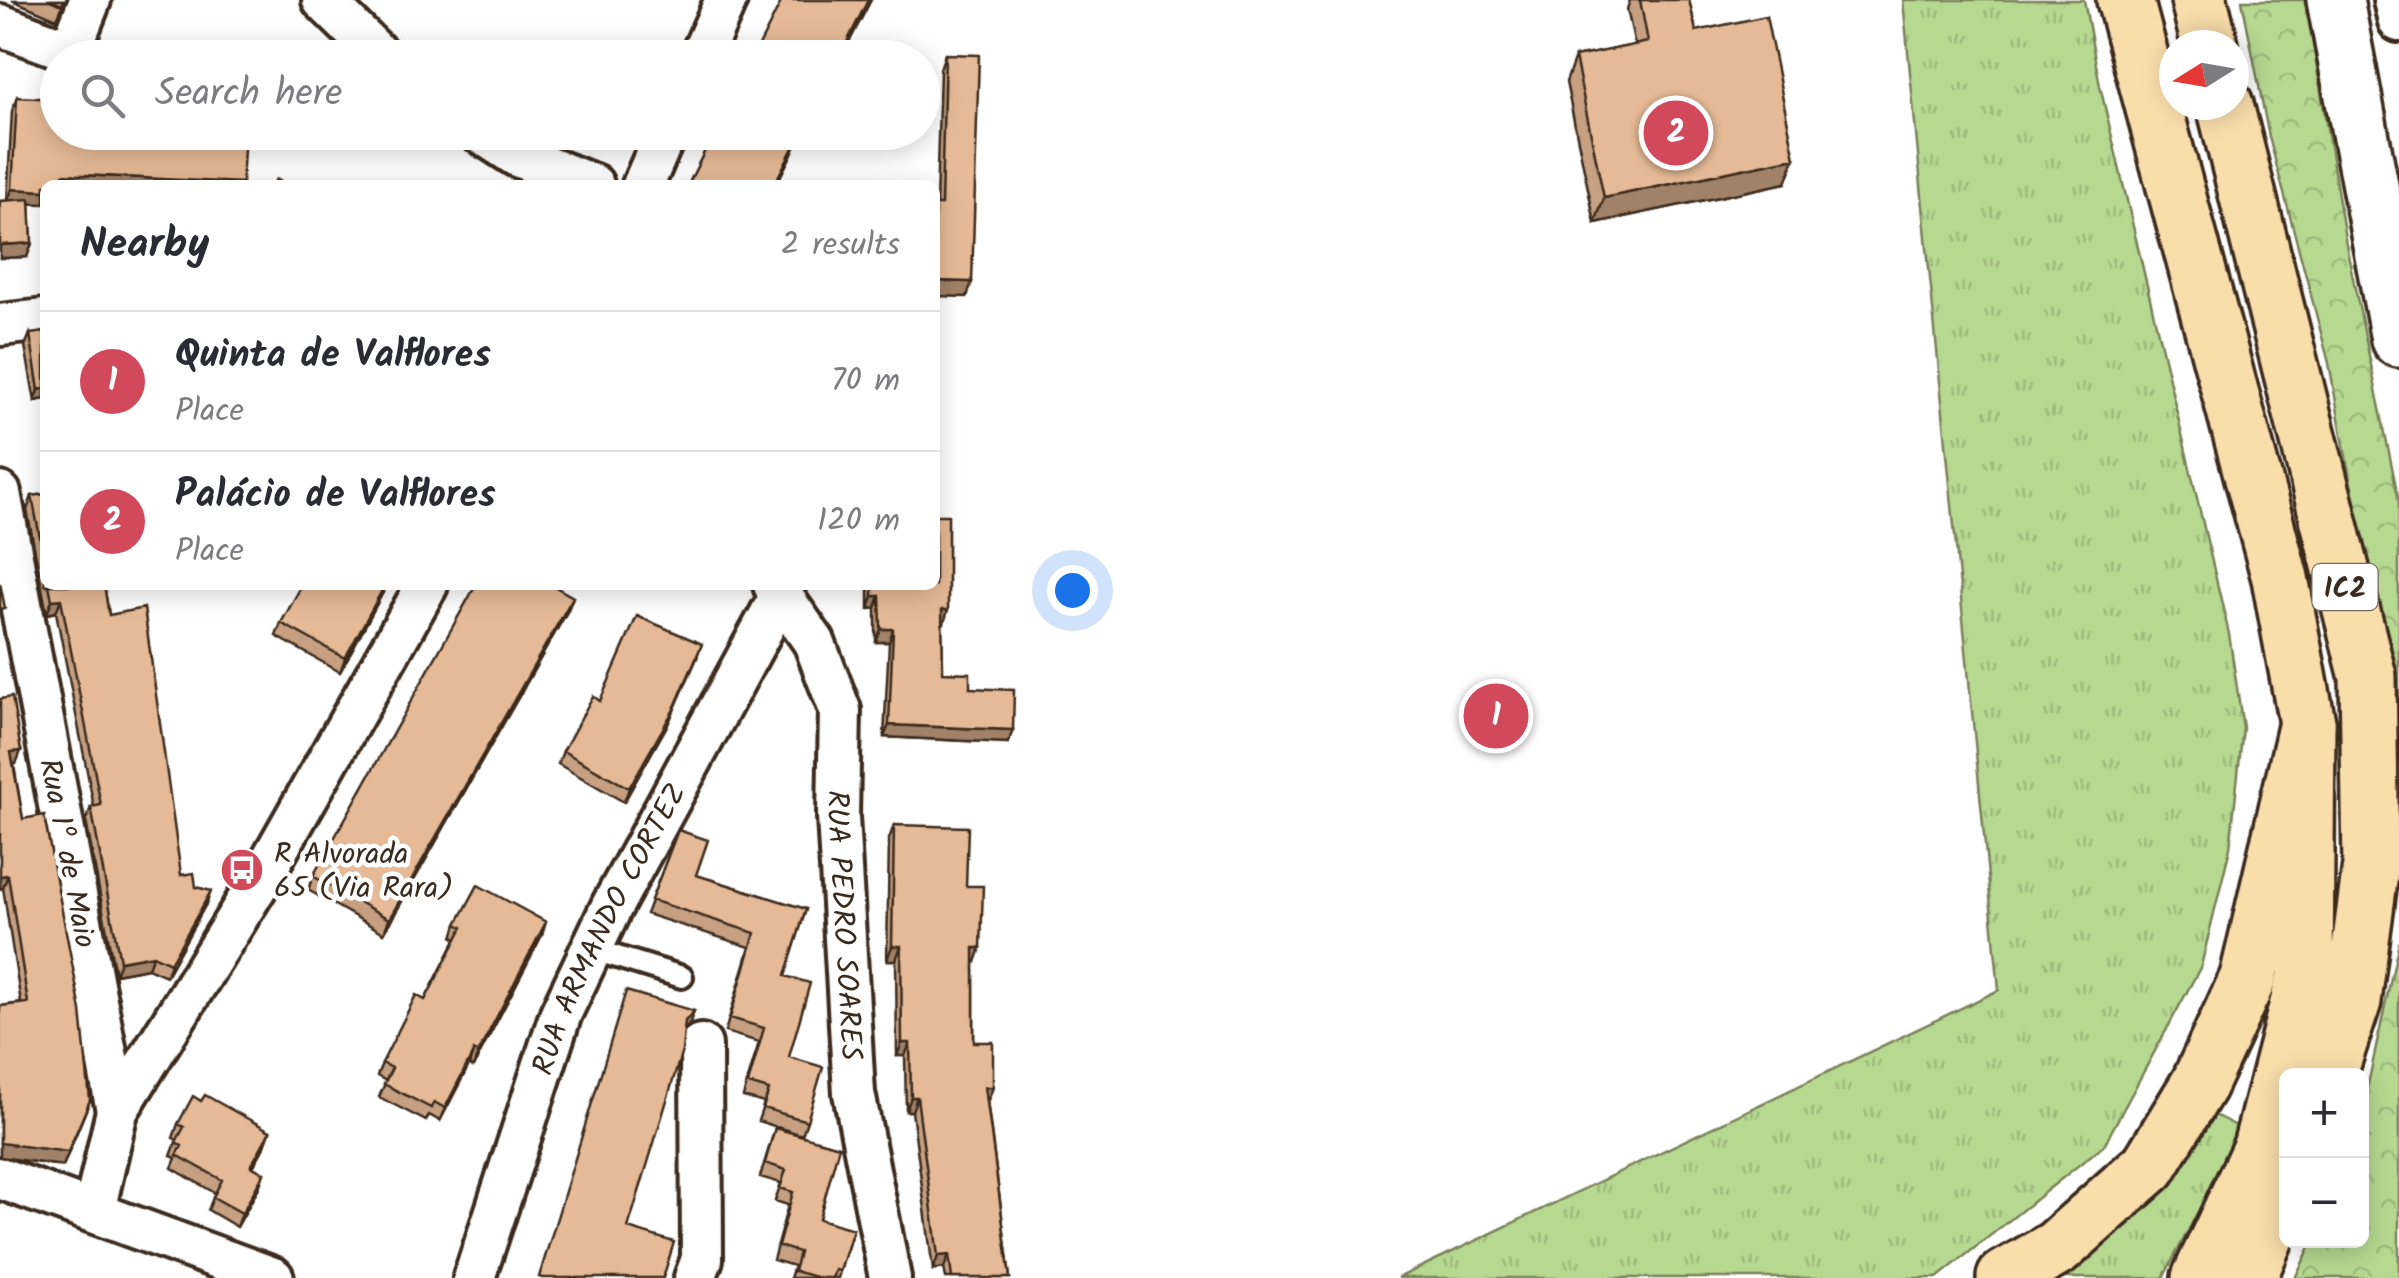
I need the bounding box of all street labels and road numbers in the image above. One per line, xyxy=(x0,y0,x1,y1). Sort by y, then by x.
road number: IC2 xyxy=(2312,564,2378,610)
street label: Rua 1º de Maio xyxy=(24,755,108,952)
street label: RUA ARMANDO CORTEZ xyxy=(520,775,700,1082)
street label: RUA PEDRO SOARES xyxy=(812,790,874,1062)

